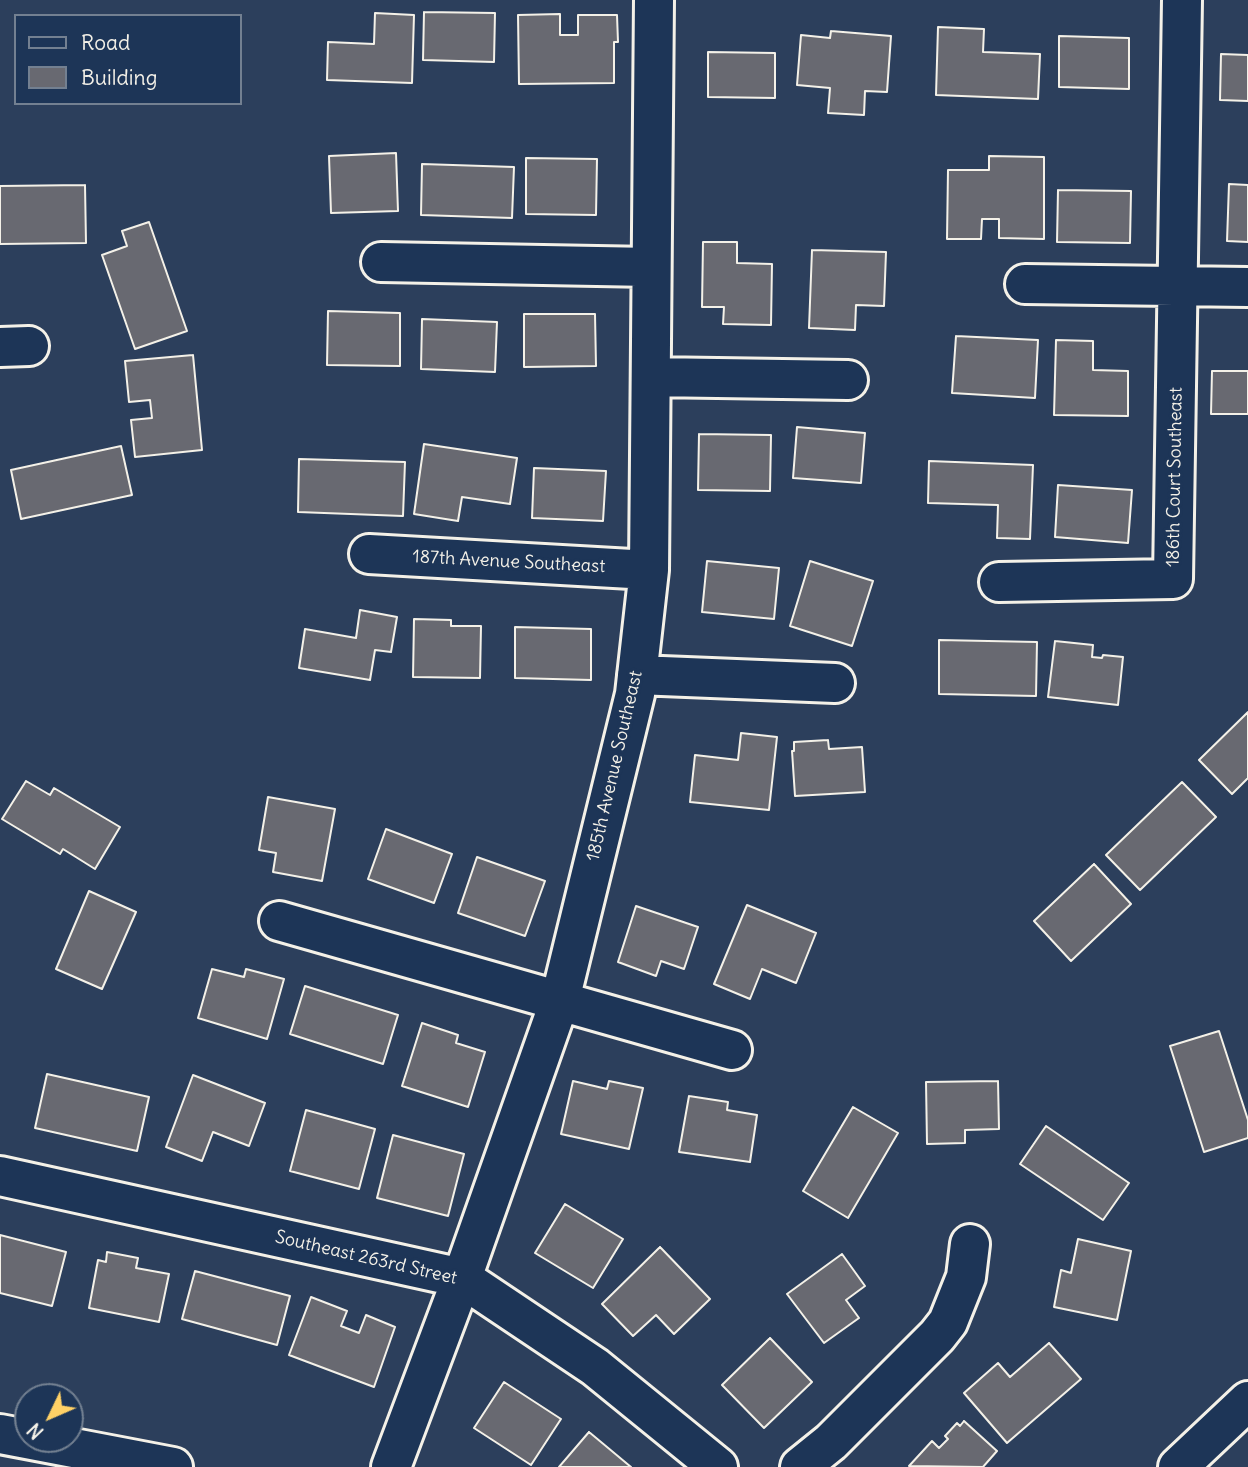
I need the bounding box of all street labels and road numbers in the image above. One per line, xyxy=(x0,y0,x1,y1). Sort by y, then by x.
street label: 186th Court Southeast xyxy=(1163,387,1187,567)
street label: 187th Avenue Southeast xyxy=(412,546,606,578)
street label: 185th Avenue Southeast xyxy=(583,669,647,863)
street label: Southeast 263rd Street xyxy=(273,1227,459,1289)

